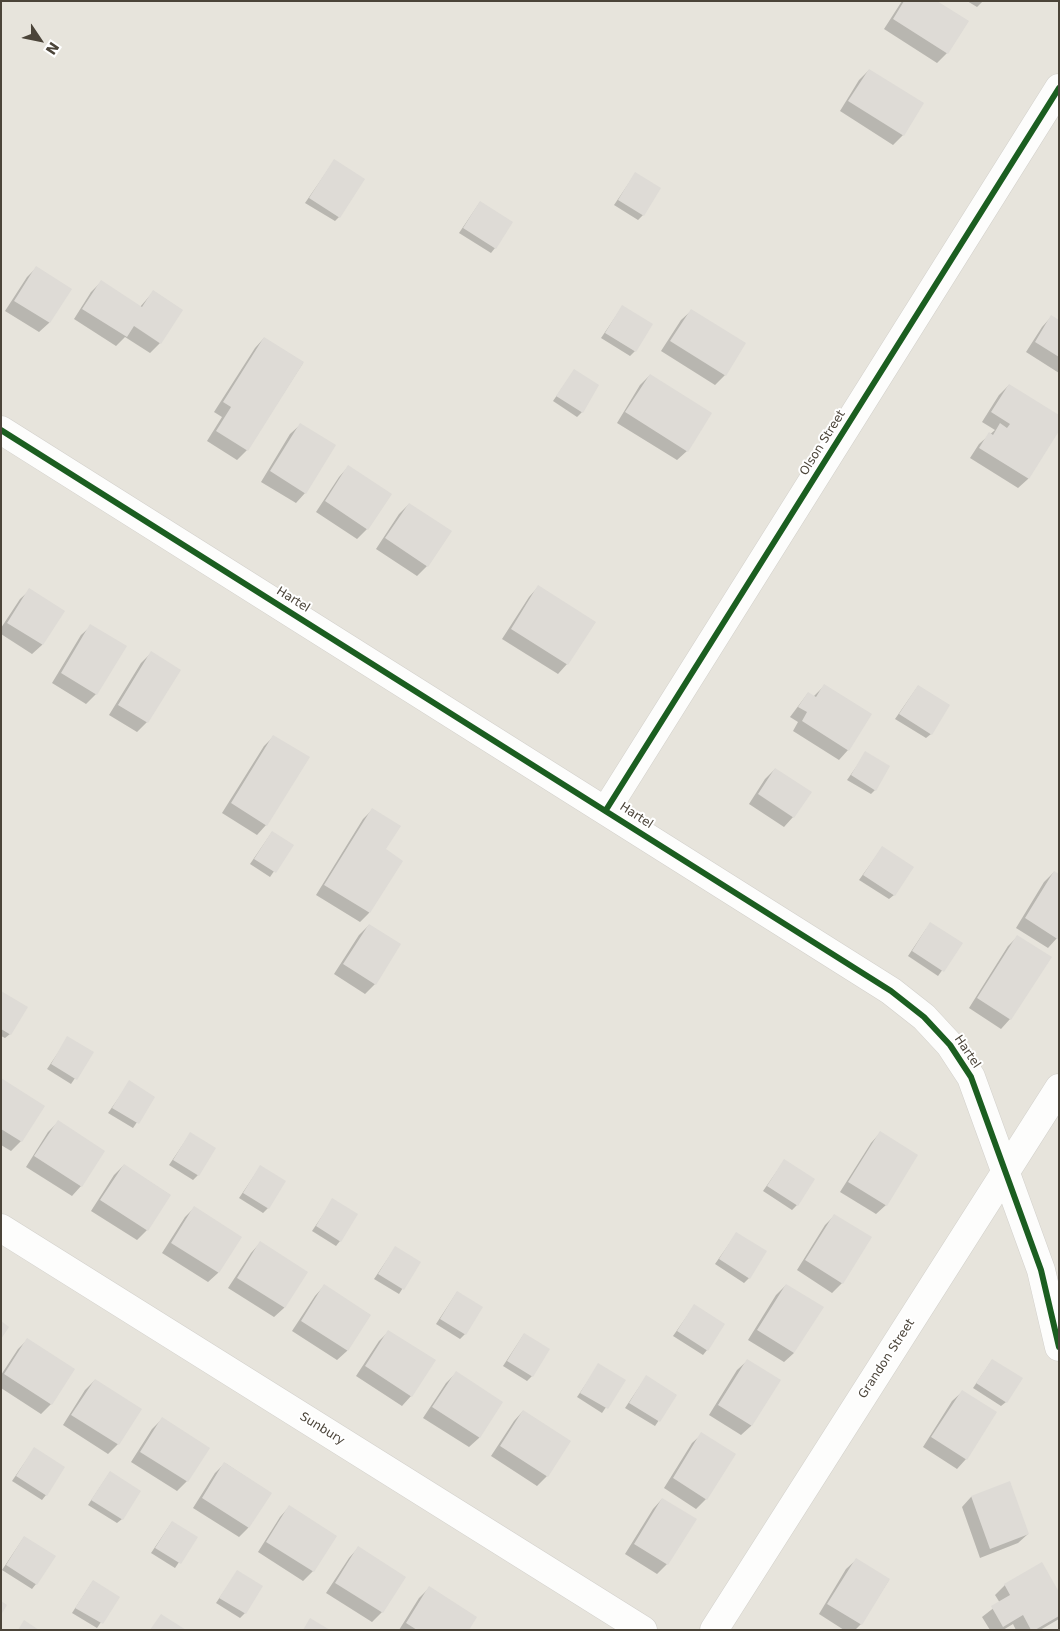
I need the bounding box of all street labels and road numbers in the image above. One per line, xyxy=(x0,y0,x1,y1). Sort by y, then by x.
street label: Olson Street xyxy=(797,408,849,478)
street label: Hartel xyxy=(274,584,312,616)
street label: Hartel xyxy=(617,800,655,832)
street label: Hartel xyxy=(951,1033,983,1071)
street label: Grandon Street xyxy=(856,1316,918,1402)
street label: Sunbury xyxy=(297,1410,347,1448)

